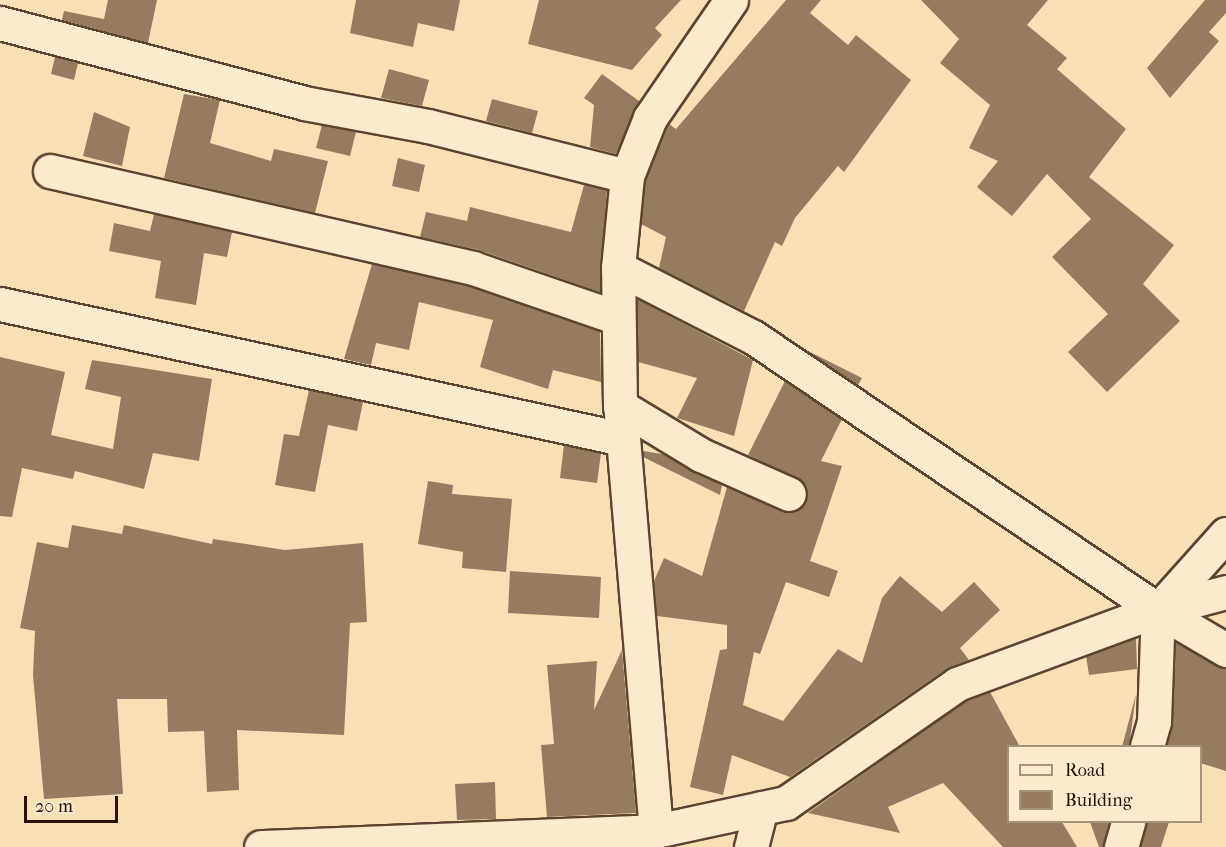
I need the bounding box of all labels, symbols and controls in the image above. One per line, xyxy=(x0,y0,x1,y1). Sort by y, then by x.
legend xyxy=(1007,745,1202,823)
text: Road xyxy=(1065,760,1105,781)
scale bar xyxy=(27,784,122,822)
text: Building xyxy=(1065,790,1132,811)
text: 20 m xyxy=(35,796,73,817)

